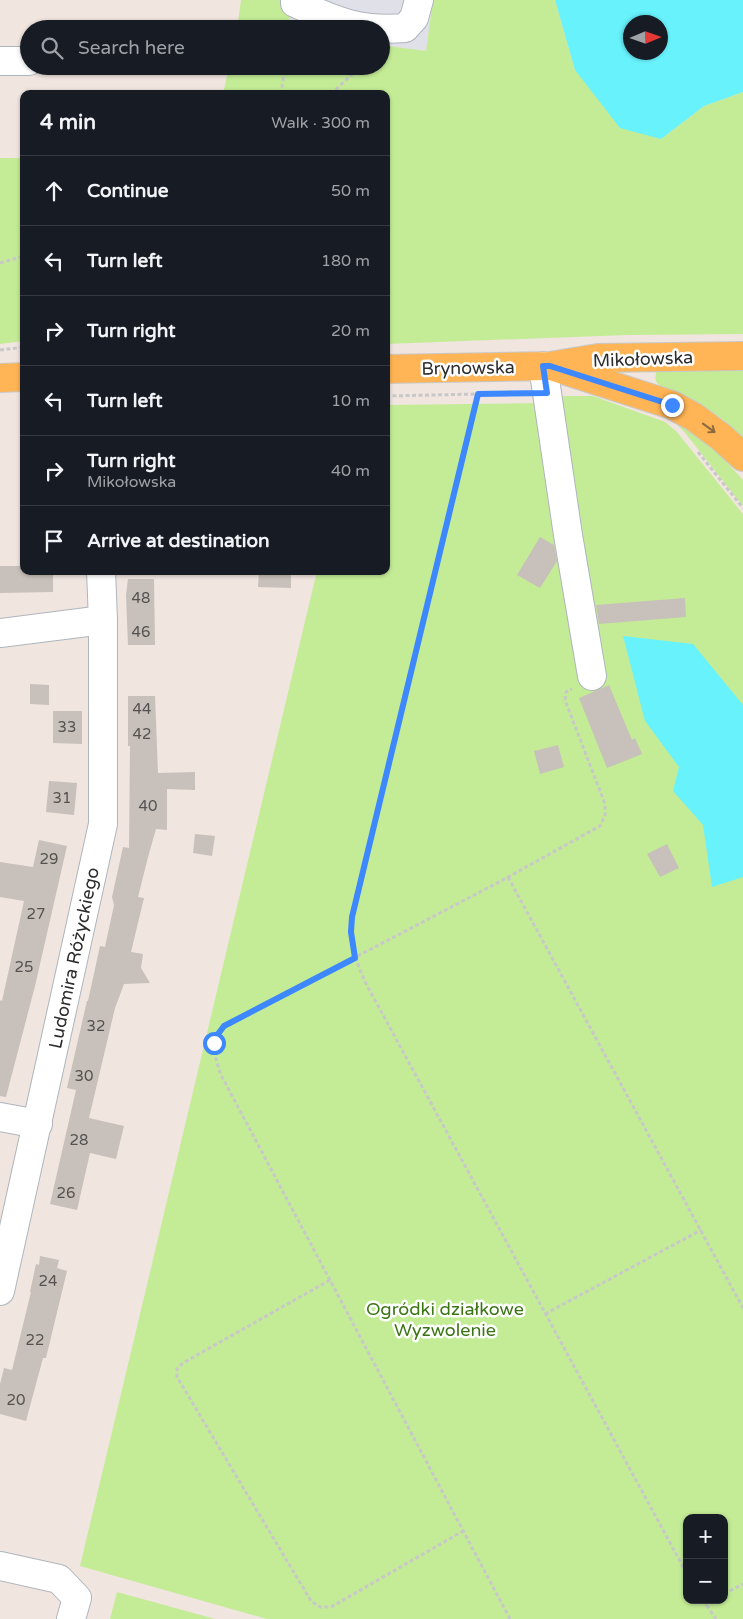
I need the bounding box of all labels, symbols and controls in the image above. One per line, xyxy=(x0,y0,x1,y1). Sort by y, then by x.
north arrow xyxy=(623,15,668,60)
search box xyxy=(20,20,390,75)
icon: search xyxy=(38,34,66,62)
text: Search here xyxy=(78,37,185,59)
text: 4 min xyxy=(40,110,96,135)
text: Walk · 300 m xyxy=(271,113,370,133)
icon: ahead xyxy=(40,177,68,205)
text: Continue xyxy=(87,180,169,202)
text: 50 m xyxy=(331,181,370,201)
icon: left xyxy=(40,247,68,275)
text: Turn left xyxy=(87,250,163,272)
text: 180 m xyxy=(321,251,370,271)
icon: right xyxy=(40,317,68,345)
text: Turn right xyxy=(87,320,175,342)
text: 20 m xyxy=(331,321,370,341)
street label: Mikołowska xyxy=(592,346,694,372)
street label: Brynowska xyxy=(421,356,515,380)
icon: left xyxy=(40,387,68,415)
text: Turn left xyxy=(87,390,163,412)
text: 10 m xyxy=(331,391,370,411)
route end xyxy=(661,394,684,417)
one-way arrow xyxy=(702,423,716,433)
text: Turn right xyxy=(87,450,175,472)
icon: right xyxy=(40,457,68,485)
text: 40 m xyxy=(331,461,370,481)
text: Mikołowska xyxy=(87,472,176,492)
icon: arrive xyxy=(40,527,68,555)
text: Arrive at destination xyxy=(87,530,270,552)
house number: 48 xyxy=(132,589,150,607)
house number: 46 xyxy=(132,623,150,641)
house number: 44 xyxy=(133,700,151,718)
house number: 33 xyxy=(58,718,76,736)
house number: 42 xyxy=(133,725,151,743)
house number: 31 xyxy=(53,789,71,807)
house number: 40 xyxy=(139,797,157,815)
house number: 29 xyxy=(40,850,58,868)
street label: Ludomira Różyckiego xyxy=(44,865,104,1051)
house number: 27 xyxy=(27,905,45,923)
house number: 25 xyxy=(15,958,33,976)
house number: 32 xyxy=(87,1017,105,1035)
route start xyxy=(203,1032,226,1055)
house number: 30 xyxy=(75,1067,93,1085)
house number: 28 xyxy=(70,1131,88,1149)
house number: 26 xyxy=(57,1184,75,1202)
house number: 24 xyxy=(39,1272,57,1290)
park label: Ogródki działkowe Wyzwolenie xyxy=(366,1298,524,1341)
house number: 22 xyxy=(26,1331,44,1349)
house number: 20 xyxy=(7,1391,25,1409)
map controls xyxy=(683,1514,728,1604)
button: + xyxy=(683,1514,728,1559)
button: − xyxy=(683,1559,728,1604)

